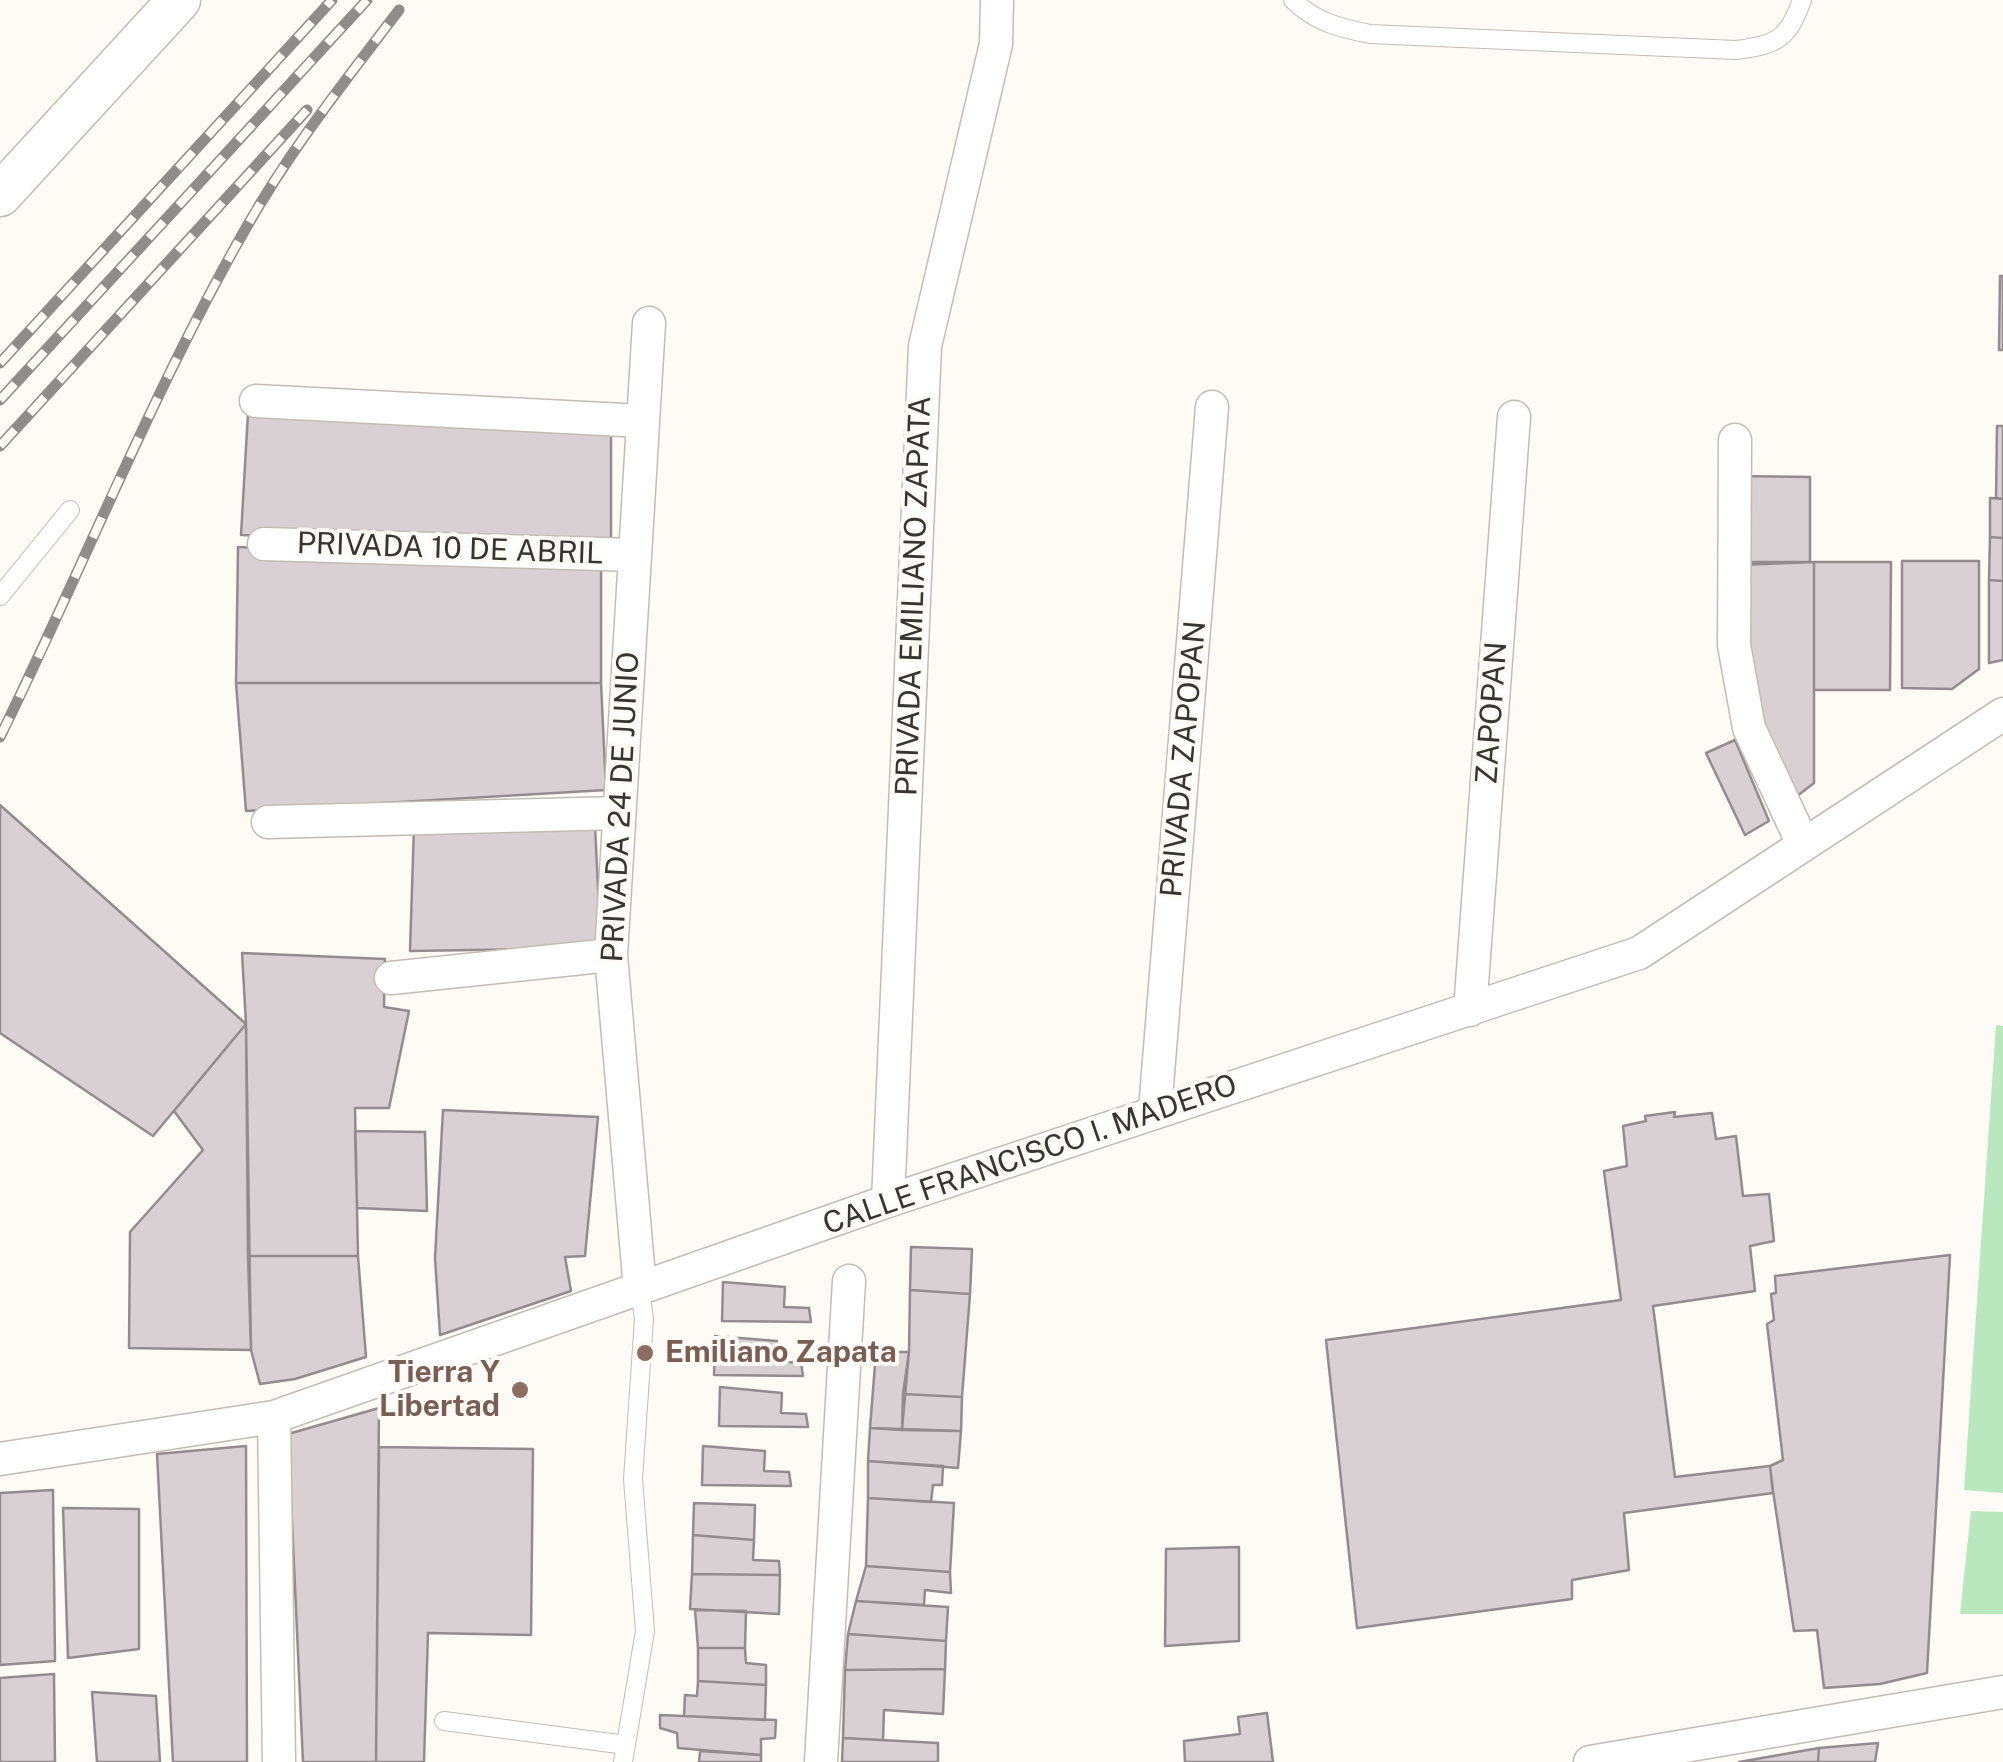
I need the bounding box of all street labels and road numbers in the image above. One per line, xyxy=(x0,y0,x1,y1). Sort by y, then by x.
street label: PRIVADA EMILIANO ZAPATA xyxy=(889,395,939,797)
street label: PRIVADA 10 DE ABRIL xyxy=(296,526,604,572)
street label: PRIVADA ZAPOPAN xyxy=(1154,619,1214,899)
street label: ZAPOPAN xyxy=(1469,640,1515,786)
street label: PRIVADA 24 DE JUNIO xyxy=(595,651,647,963)
street label: CALLE FRANCISCO I. MADERO xyxy=(818,1067,1242,1243)

